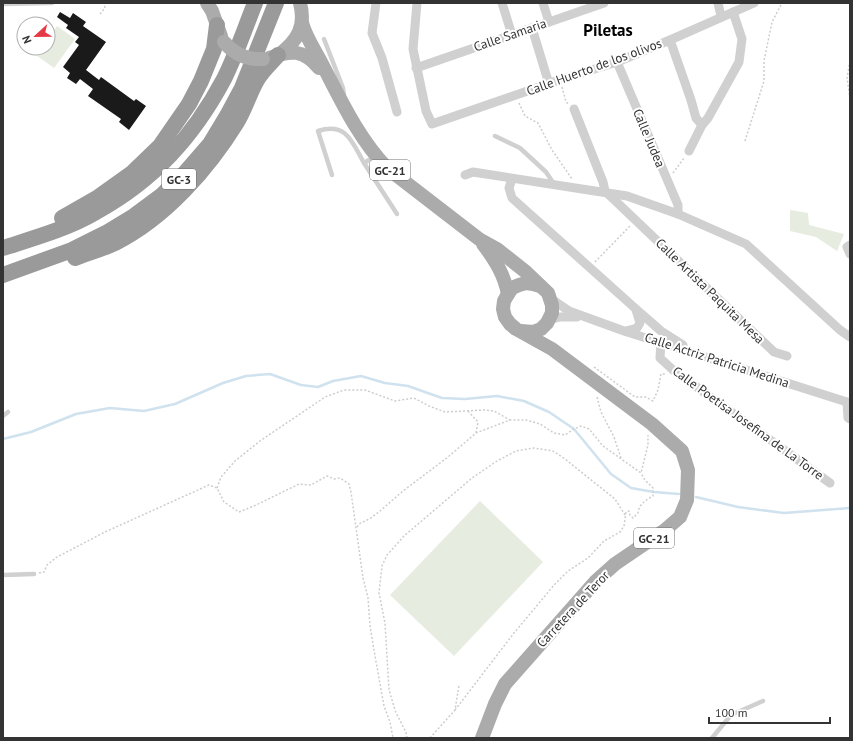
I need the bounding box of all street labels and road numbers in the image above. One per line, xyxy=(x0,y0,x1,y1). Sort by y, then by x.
street label: Calle Samaria xyxy=(471,15,549,55)
street label: Calle Huerto de los olivos xyxy=(524,35,664,99)
street label: Calle Judea xyxy=(629,106,669,170)
road number: GC-21 xyxy=(370,160,410,180)
road number: GC-3 xyxy=(162,169,196,189)
street label: Calle Artista Paquita Mesa xyxy=(652,235,768,347)
street label: Calle Actriz Patricia Medina xyxy=(642,329,792,391)
street label: Calle Poetisa Josefina de La Torre xyxy=(669,362,827,484)
road number: GC-21 xyxy=(634,528,674,548)
street label: Carretera de Teror xyxy=(533,567,613,651)

